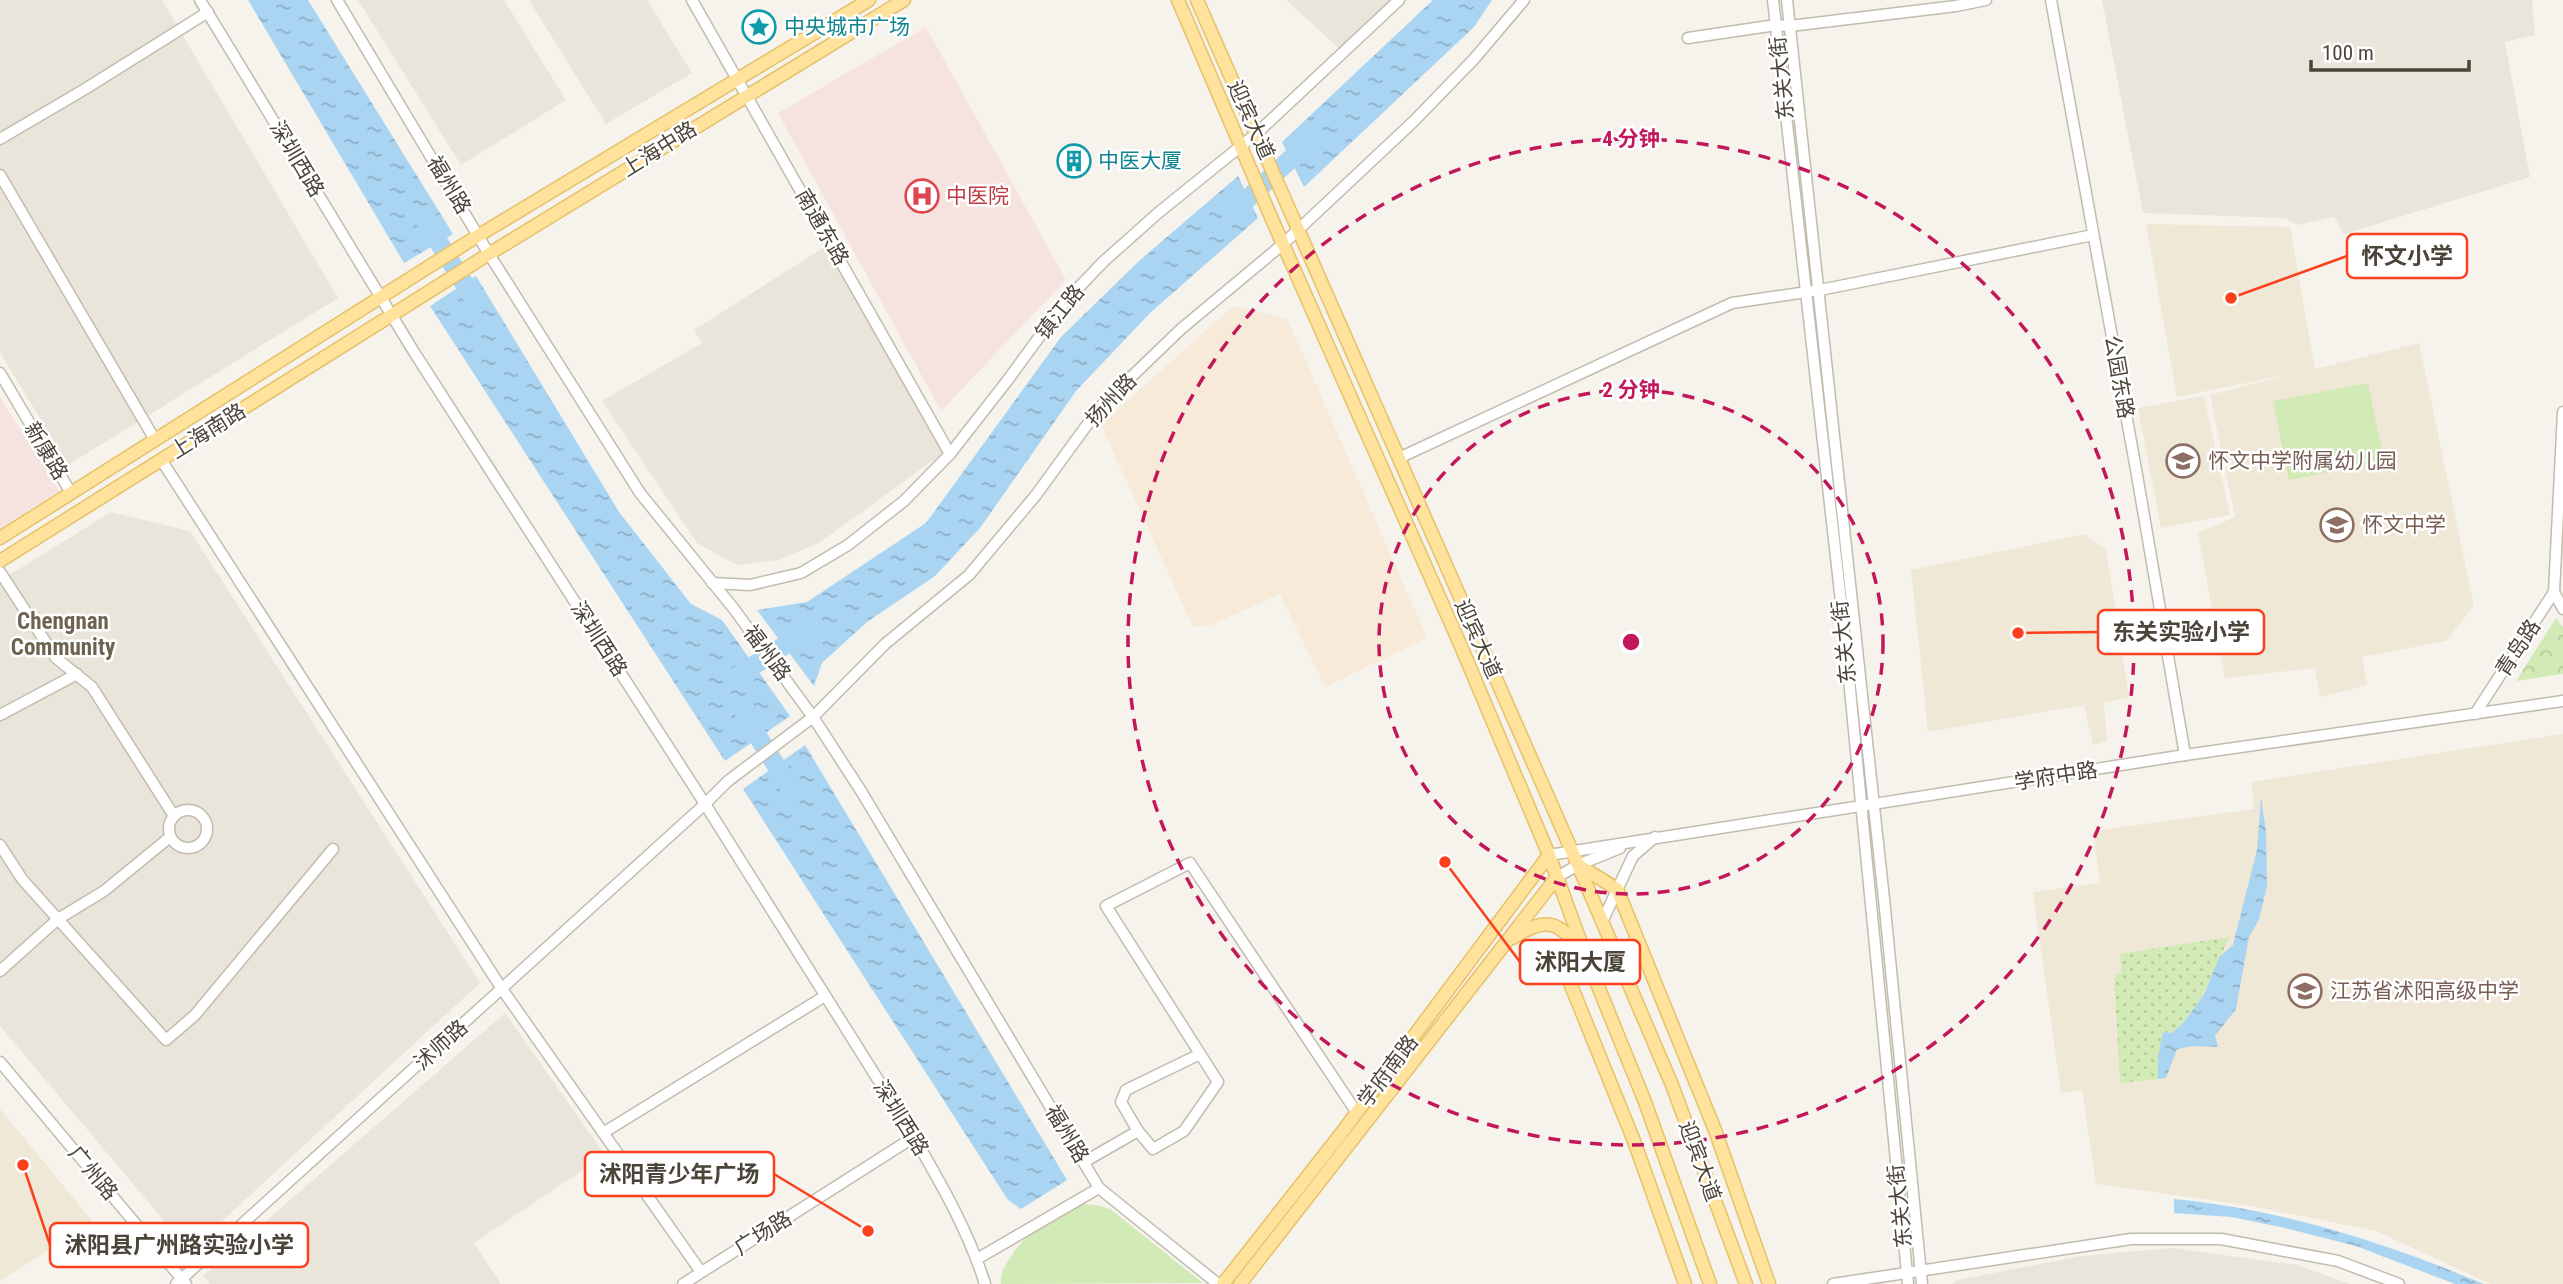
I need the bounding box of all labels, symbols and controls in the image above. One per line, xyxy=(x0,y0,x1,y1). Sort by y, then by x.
place icon: 中央城市广场 xyxy=(740,8,778,46)
place label: 中央城市广场 xyxy=(784,15,910,39)
scale bar xyxy=(2311,28,2468,72)
street label: 东关大街 xyxy=(1766,35,1798,121)
text: 100 m xyxy=(2322,41,2374,65)
street label: 迎宾大道 xyxy=(1223,77,1279,163)
street label: 深圳西路 xyxy=(265,117,329,201)
street label: 上海中路 xyxy=(617,117,701,181)
text: 4 分钟 xyxy=(1602,127,1660,151)
building icon: 中医大厦 xyxy=(1055,142,1093,180)
place label: 中医大厦 xyxy=(1098,149,1182,173)
street label: 福州路 xyxy=(422,152,476,218)
hospital icon: 中医院 xyxy=(903,177,941,215)
place label: 中医院 xyxy=(946,184,1009,208)
street label: 南通东路 xyxy=(791,185,853,269)
callout: 怀文小学 xyxy=(2347,234,2467,278)
text: 怀文小学 xyxy=(2361,243,2453,270)
street label: 镇江路 xyxy=(1031,280,1089,344)
street label: 公园东路 xyxy=(2100,334,2138,420)
street label: 扬州路 xyxy=(1081,369,1141,431)
text: 2 分钟 xyxy=(1602,378,1660,402)
street label: 上海南路 xyxy=(166,399,250,463)
street label: 新康路 xyxy=(19,418,73,484)
school or university icon: 怀文中学附属幼儿园 xyxy=(2164,442,2202,480)
place label: 怀文中学附属幼儿园 xyxy=(2208,449,2397,473)
school or university icon: 怀文中学 xyxy=(2318,506,2356,544)
place label: 怀文中学 xyxy=(2362,513,2446,537)
street label: 迎宾大道 xyxy=(1450,596,1506,682)
street label: 深圳西路 xyxy=(566,597,632,681)
street label: 东关大街 xyxy=(1828,599,1860,685)
district label: Chengnan Community xyxy=(11,608,116,661)
callout: 东关实验小学 xyxy=(2098,610,2264,654)
street label: 青岛路 xyxy=(2491,615,2545,681)
text: 东关实验小学 xyxy=(2112,619,2250,646)
street label: 福州路 xyxy=(738,621,796,685)
centre of rings xyxy=(1619,630,1643,654)
street label: 学府中路 xyxy=(2013,758,2099,794)
callout: 沭阳大厦 xyxy=(1520,940,1640,984)
text: 沭阳大厦 xyxy=(1534,949,1626,976)
school or university icon: 江苏省沭阳高级中学 xyxy=(2286,972,2324,1010)
place label: 江苏省沭阳高级中学 xyxy=(2330,979,2519,1003)
street label: 沭师路 xyxy=(410,1015,472,1075)
street label: 学府南路 xyxy=(1353,1030,1423,1112)
street label: 深圳西路 xyxy=(869,1076,933,1160)
street label: 福州路 xyxy=(1040,1101,1094,1167)
street label: 迎宾大道 xyxy=(1674,1117,1726,1205)
street label: 广州路 xyxy=(64,1141,122,1205)
callout: 沭阳青少年广场 xyxy=(585,1152,774,1196)
text: 沭阳青少年广场 xyxy=(599,1161,760,1188)
street label: 东关大街 xyxy=(1884,1163,1916,1249)
street label: 广场路 xyxy=(730,1206,796,1260)
callout: 沭阳县广州路实验小学 xyxy=(50,1223,308,1267)
text: 沭阳县广州路实验小学 xyxy=(64,1232,294,1259)

